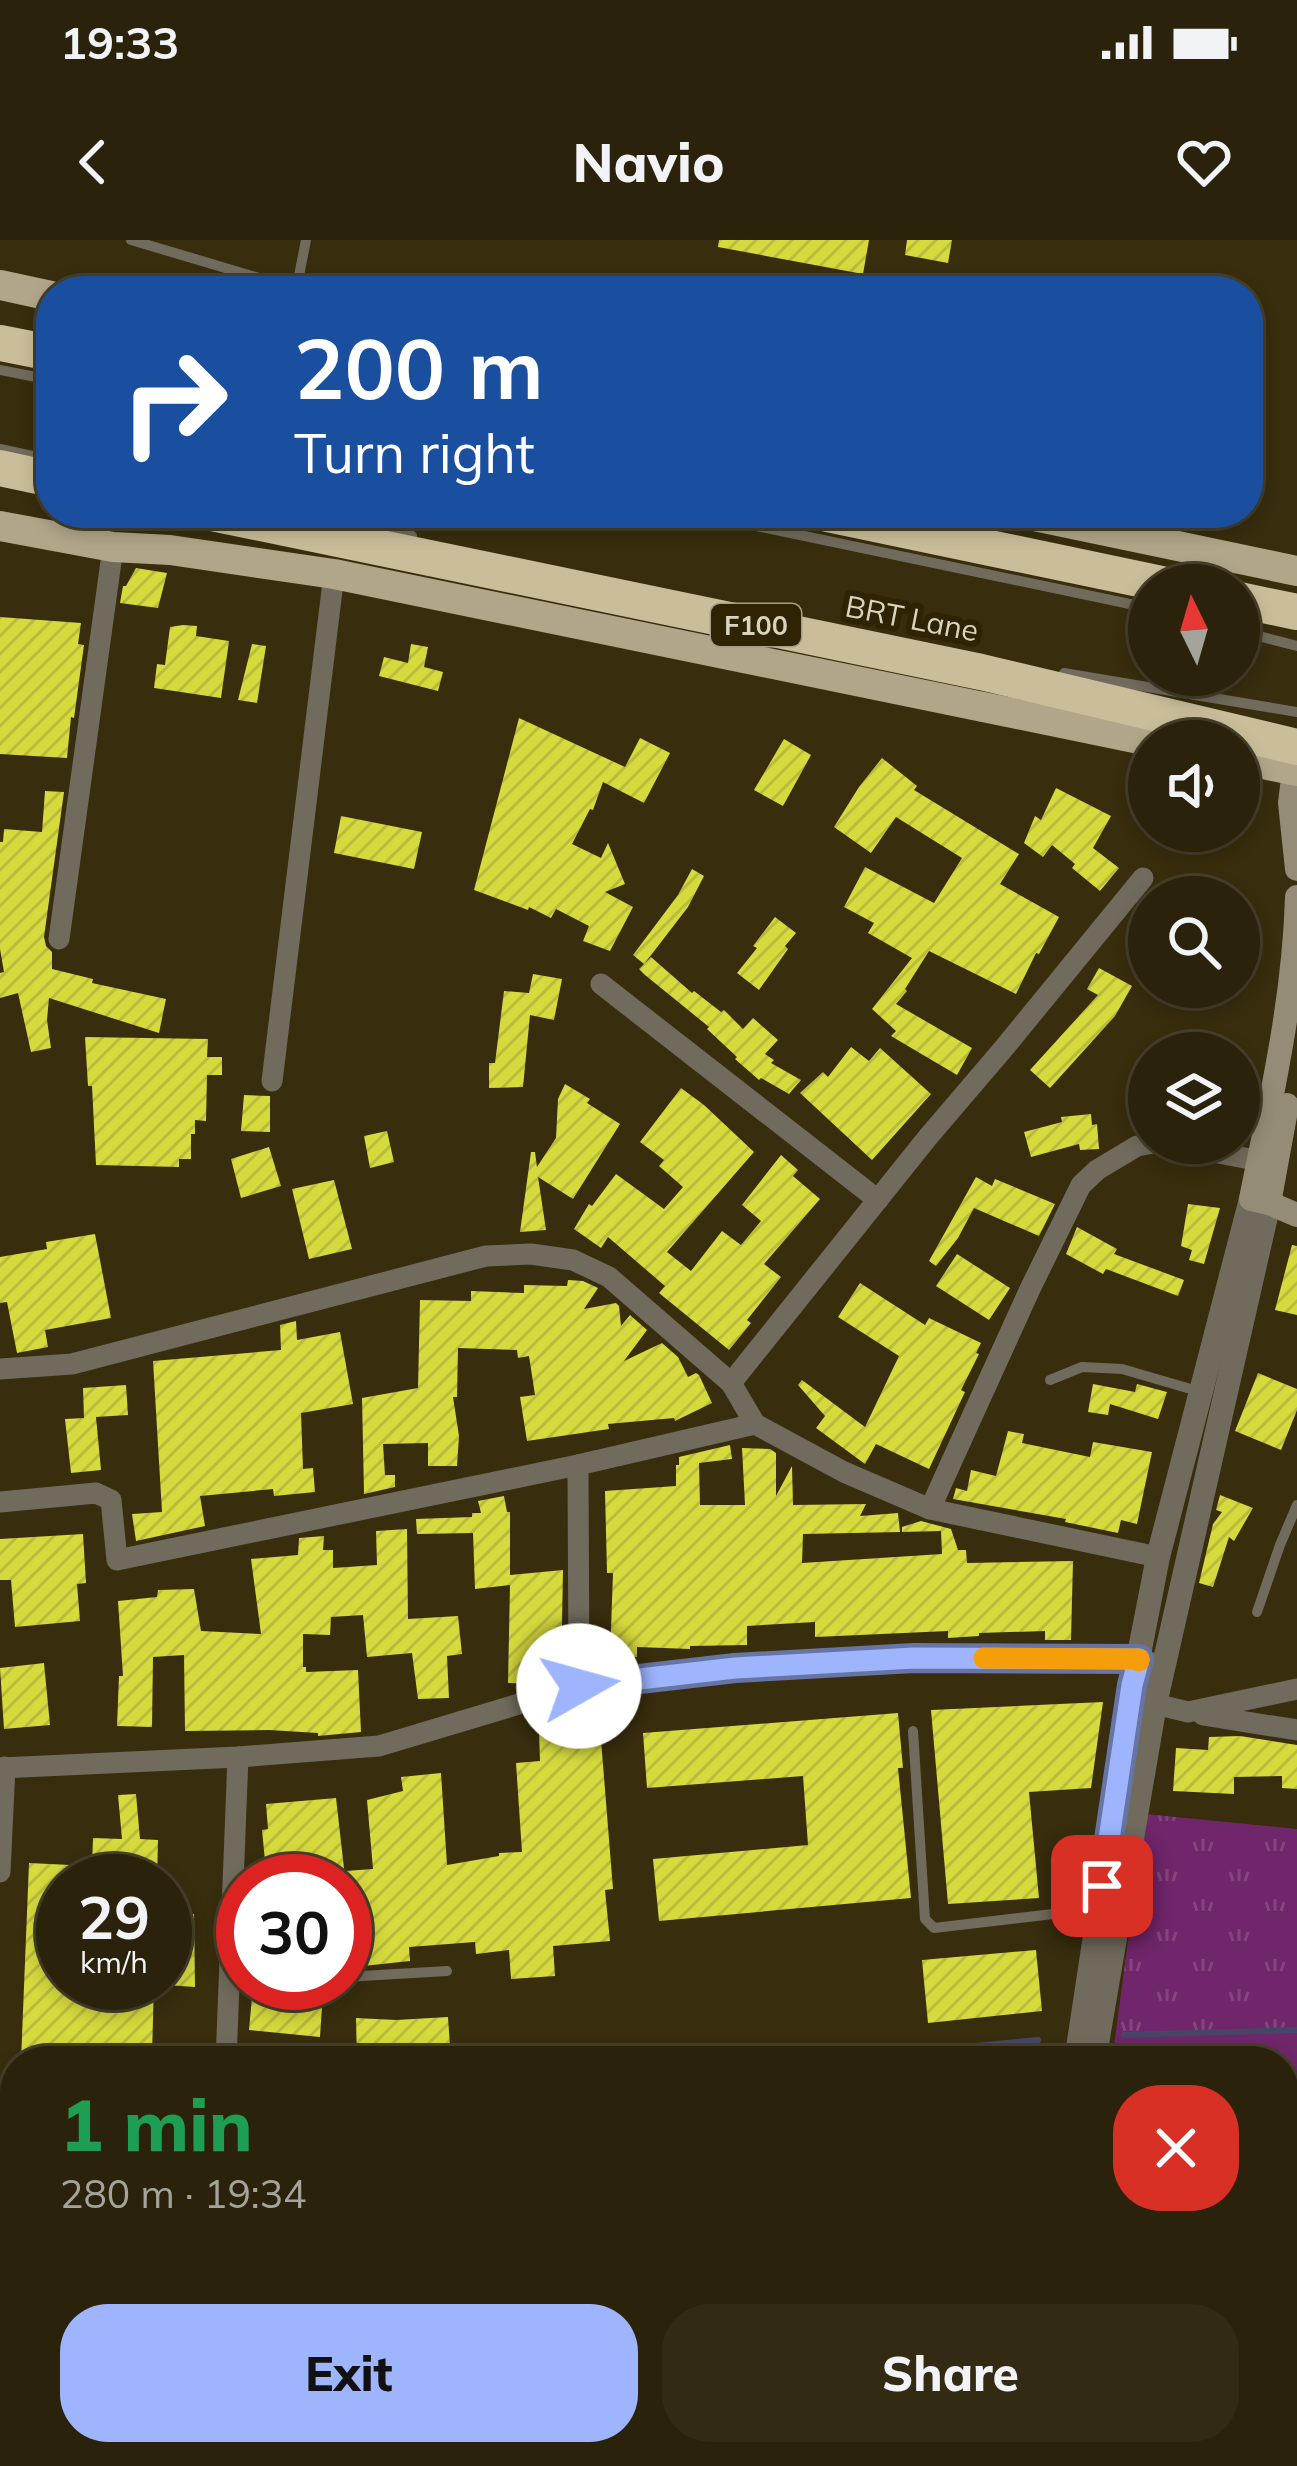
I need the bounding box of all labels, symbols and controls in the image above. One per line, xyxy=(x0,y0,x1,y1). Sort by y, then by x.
text: 19:33 xyxy=(60,14,179,70)
text: Navio xyxy=(572,128,725,196)
icon: back xyxy=(60,129,126,195)
icon: heart xyxy=(1171,129,1237,195)
text: 200 m xyxy=(294,315,544,420)
icon: right xyxy=(96,324,252,480)
text: Turn right xyxy=(294,419,535,487)
north arrow xyxy=(1128,564,1260,696)
map controls xyxy=(1128,564,1260,1164)
street label: BRT Lane xyxy=(842,586,982,650)
road number: F100 xyxy=(711,604,801,646)
button: sound xyxy=(1128,720,1260,852)
button: search xyxy=(1128,876,1260,1008)
button: layers xyxy=(1128,1032,1260,1164)
position arrow xyxy=(516,1623,642,1749)
pin xyxy=(1051,1835,1153,1937)
icon: arrive xyxy=(1069,1853,1135,1919)
speed limit sign: 30 xyxy=(216,1854,372,2010)
text: 29 xyxy=(78,1879,150,1954)
text: km/h xyxy=(80,1943,148,1981)
text: 1 min xyxy=(60,2079,253,2169)
button: close xyxy=(1113,2085,1239,2211)
text: 280 m · 19:34 xyxy=(60,2169,306,2218)
button: Exit xyxy=(60,2304,638,2442)
button: Share xyxy=(662,2304,1239,2442)

